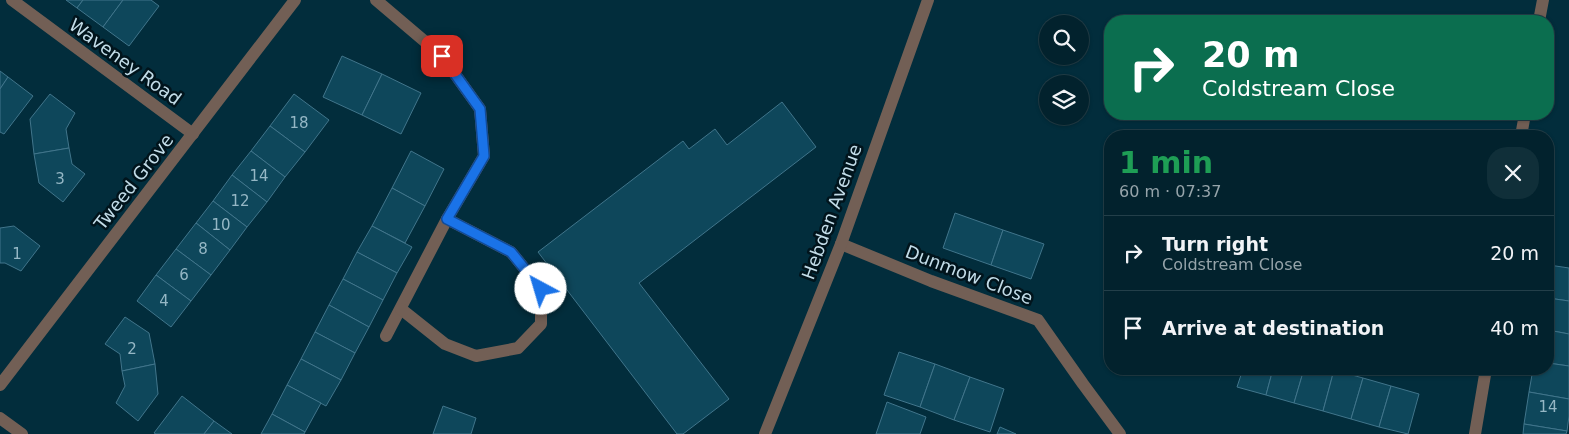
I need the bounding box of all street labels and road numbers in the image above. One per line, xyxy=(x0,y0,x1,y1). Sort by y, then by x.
street label: Waveney Road xyxy=(65,14,185,109)
street label: Tweed Grove xyxy=(89,130,178,235)
street label: Hebden Avenue xyxy=(797,141,866,282)
street label: Dunmow Close xyxy=(903,241,1036,308)

